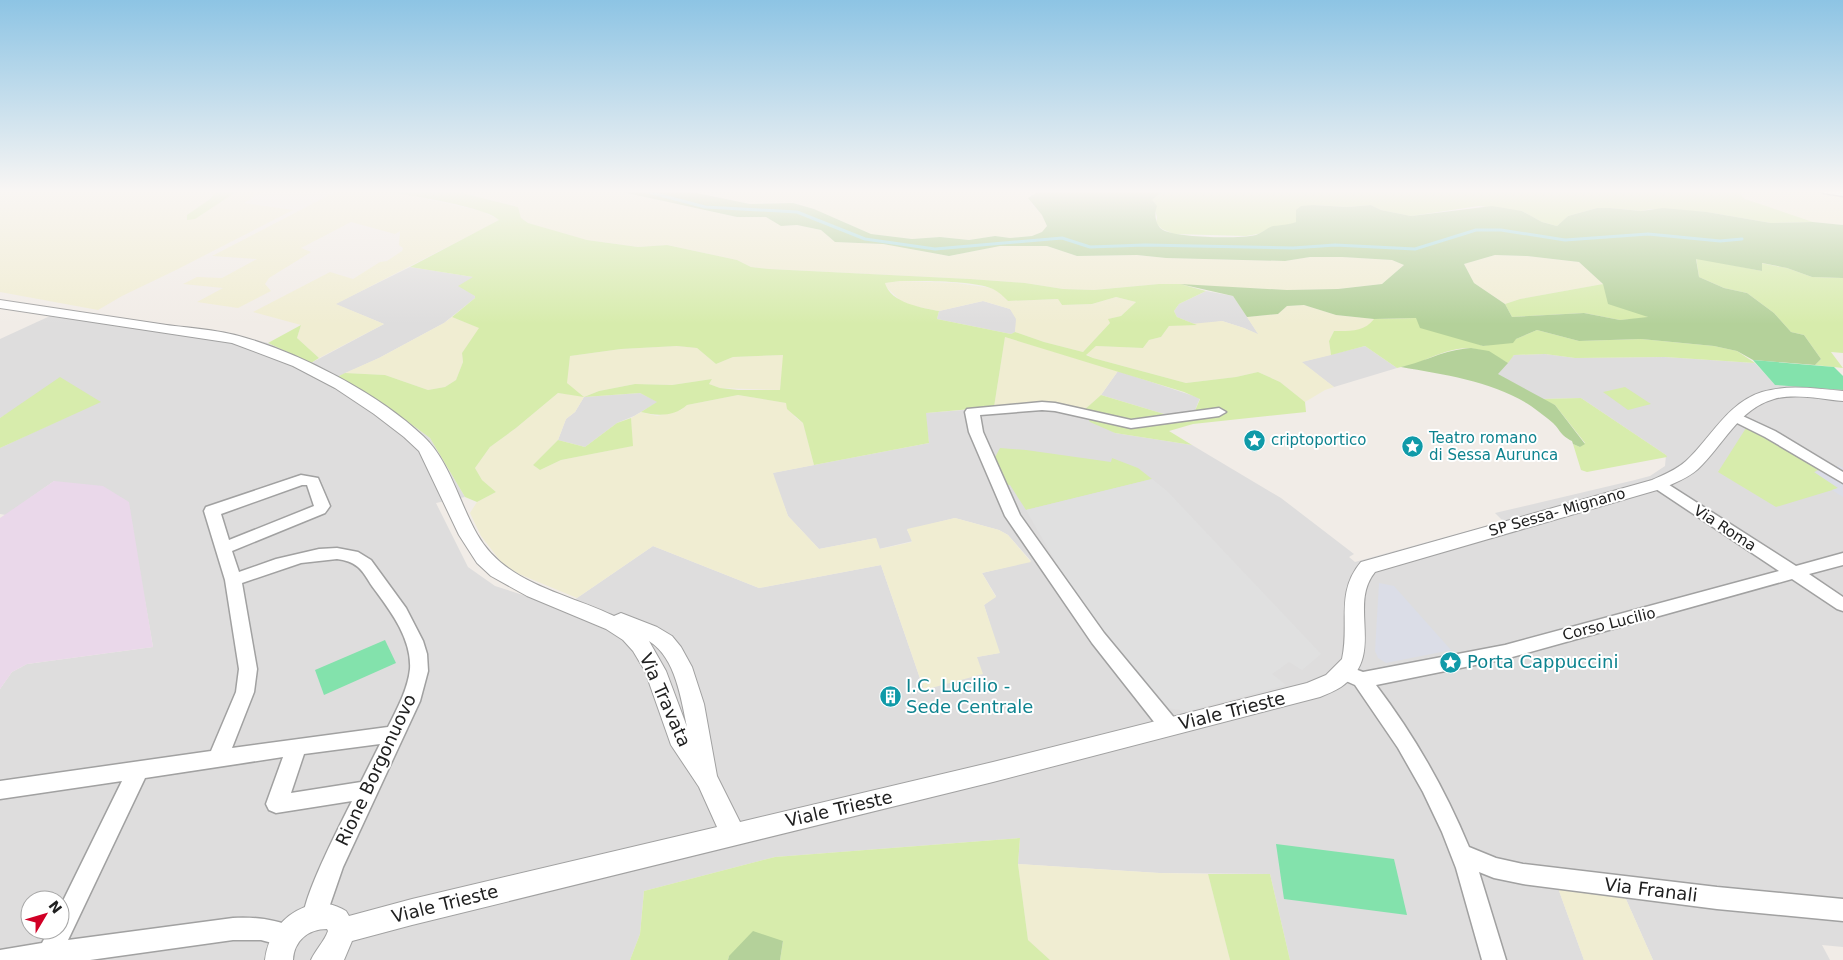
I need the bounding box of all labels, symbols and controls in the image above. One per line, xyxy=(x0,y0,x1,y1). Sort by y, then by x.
place icon: criptoportico xyxy=(1243,428,1267,452)
place label: Teatro romano di Sessa Aurunca xyxy=(1428,429,1558,464)
place label: criptoportico xyxy=(1271,431,1367,449)
place icon: Teatro romano di Sessa Aurunca xyxy=(1401,435,1425,459)
street label: SP Sessa- Mignano xyxy=(1487,484,1627,540)
street label: Via Roma xyxy=(1690,501,1760,555)
street label: Corso Lucilio xyxy=(1561,604,1657,644)
street label: Via Travata xyxy=(635,650,695,750)
place icon: Porta Cappuccini xyxy=(1439,650,1463,674)
place label: Porta Cappuccini xyxy=(1467,651,1619,672)
place label: I.C. Lucilio - Sede Centrale xyxy=(906,675,1033,717)
building icon: I.C. Lucilio - Sede Centrale xyxy=(878,684,902,708)
street label: Viale Trieste xyxy=(1176,687,1287,734)
street label: Rione Borgonuovo xyxy=(331,691,420,849)
street label: Viale Trieste xyxy=(783,786,894,831)
street label: Via Franali xyxy=(1603,873,1699,906)
street label: Viale Trieste xyxy=(389,880,500,927)
north arrow xyxy=(20,890,70,940)
text: N xyxy=(45,897,65,917)

